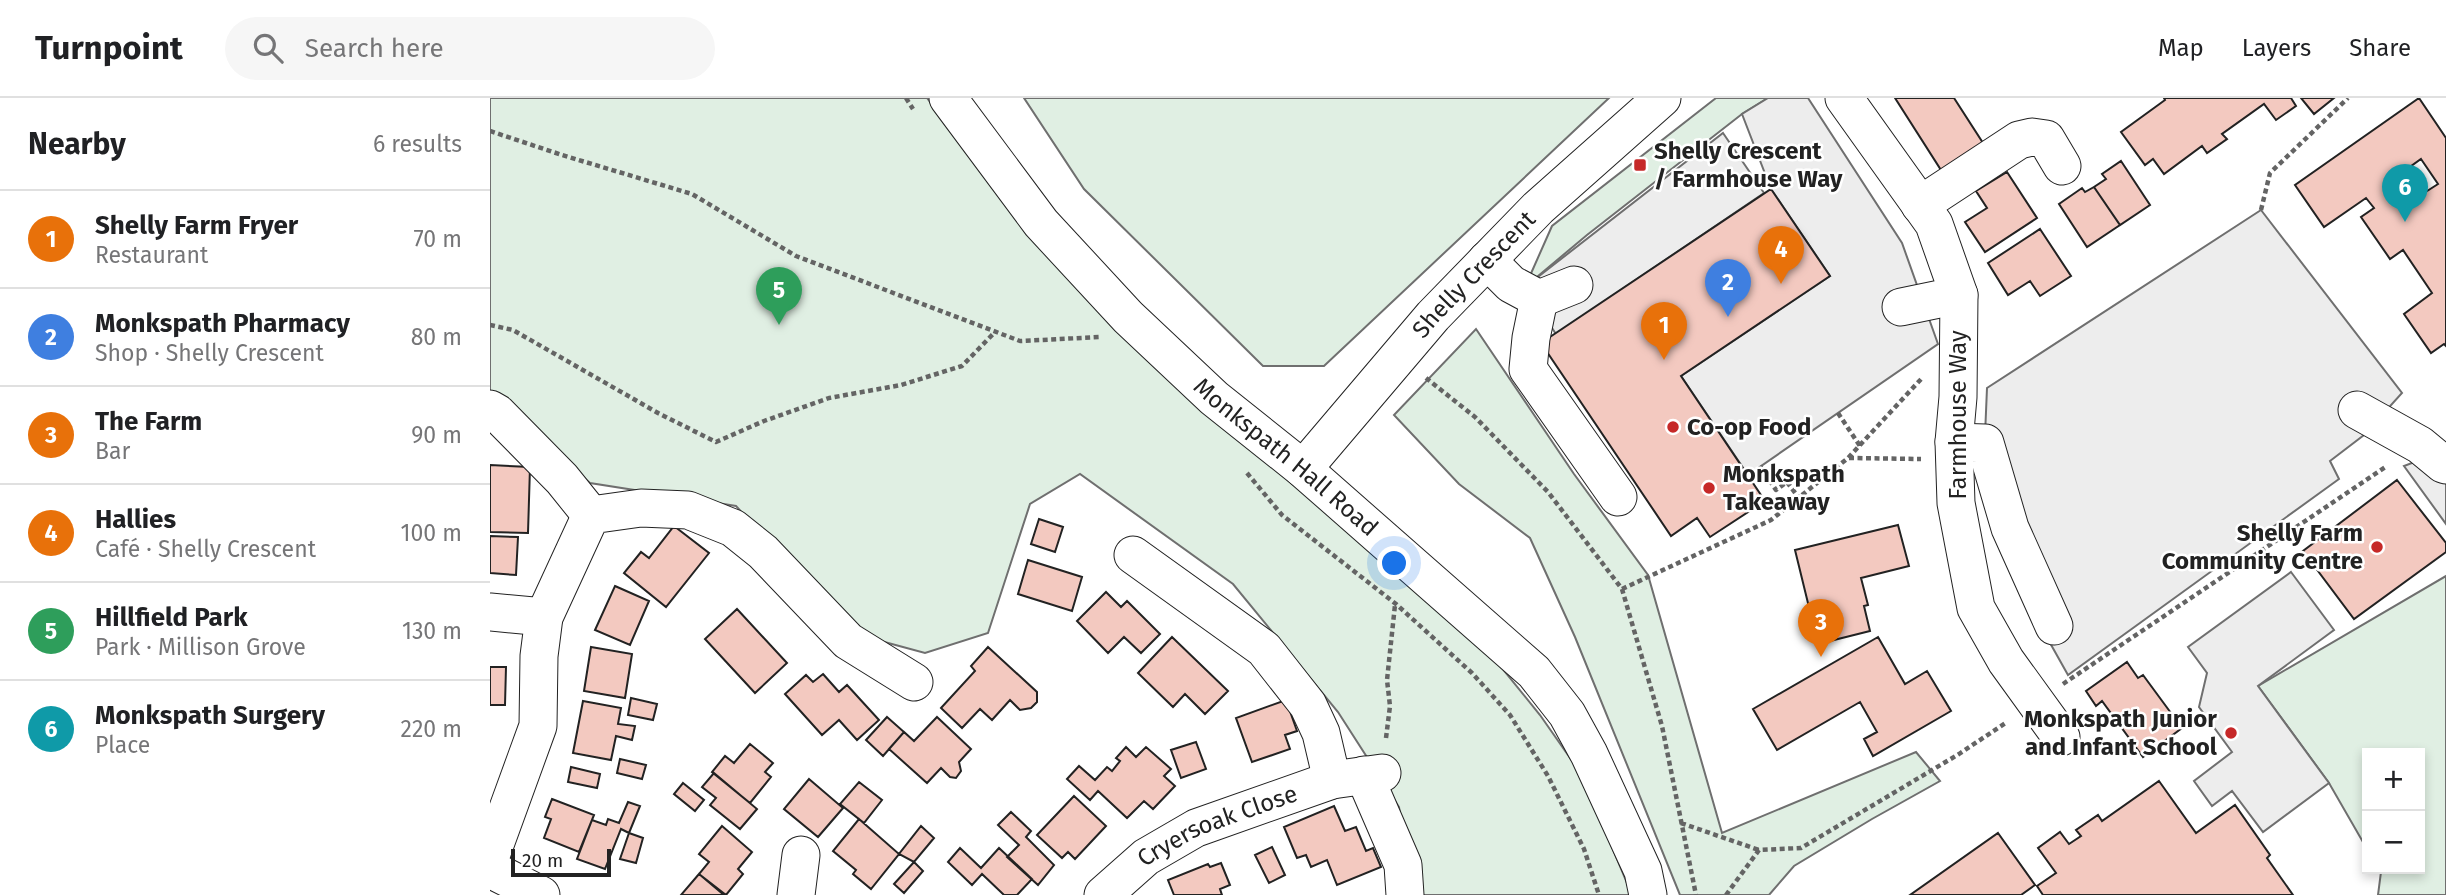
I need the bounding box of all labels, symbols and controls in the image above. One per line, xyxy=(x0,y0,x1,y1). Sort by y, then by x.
search box xyxy=(225,17,715,80)
text: Turnpoint xyxy=(35,28,183,68)
icon: search xyxy=(249,29,287,67)
text: Search here xyxy=(305,33,444,64)
text: Map xyxy=(2158,34,2204,62)
text: Layers xyxy=(2242,34,2311,62)
text: Share xyxy=(2349,34,2411,62)
text: Nearby xyxy=(28,126,126,162)
text: 6 results xyxy=(373,130,462,158)
place label: Shelly Crescent / Farmhouse Way xyxy=(1654,137,1843,193)
marker: Shelly Crescent / Farmhouse Way xyxy=(1632,157,1648,173)
pin: 6 xyxy=(2382,164,2428,222)
street label: Shelly Crescent xyxy=(1407,205,1541,344)
text: Shelly Farm Fryer xyxy=(95,210,298,241)
text: 1 xyxy=(46,225,56,253)
text: 70 m xyxy=(413,225,462,253)
pin: 4 xyxy=(1758,226,1804,284)
text: Restaurant xyxy=(95,241,208,269)
pin: 2 xyxy=(1705,259,1751,317)
pin: 5 xyxy=(756,267,802,325)
pin: 1 xyxy=(1641,302,1687,360)
text: Monkspath Pharmacy xyxy=(95,308,350,339)
text: 2 xyxy=(45,323,57,351)
text: 80 m xyxy=(411,323,462,351)
street label: Farmhouse Way xyxy=(1944,330,1972,500)
text: Shop · Shelly Crescent xyxy=(95,339,324,367)
street label: Monkspath Hall Road xyxy=(1188,372,1383,542)
text: The Farm xyxy=(95,406,202,437)
place label: Co-op Food xyxy=(1687,413,1811,441)
marker: Co-op Food xyxy=(1665,419,1681,435)
text: 3 xyxy=(45,421,57,449)
text: 90 m xyxy=(411,421,462,449)
text: Bar xyxy=(95,437,130,465)
place label: Monkspath Takeaway xyxy=(1723,460,1845,516)
marker: Monkspath Takeaway xyxy=(1701,480,1717,496)
text: Hallies xyxy=(95,504,176,535)
text: 4 xyxy=(45,519,58,547)
text: 100 m xyxy=(401,519,462,547)
place label: Shelly Farm Community Centre xyxy=(2162,519,2363,575)
text: Café · Shelly Crescent xyxy=(95,535,316,563)
marker: Shelly Farm Community Centre xyxy=(2369,539,2385,555)
your location xyxy=(1377,546,1411,580)
pin: 3 xyxy=(1798,599,1844,657)
text: Hillfield Park xyxy=(95,602,248,633)
text: 5 xyxy=(45,617,57,645)
text: 130 m xyxy=(402,617,462,645)
text: Park · Millison Grove xyxy=(95,633,306,661)
text: Monkspath Surgery xyxy=(95,700,325,731)
place label: Monkspath Junior and Infant School xyxy=(2024,705,2218,761)
text: 6 xyxy=(45,715,57,743)
text: 220 m xyxy=(401,715,462,743)
marker: Monkspath Junior and Infant School xyxy=(2223,725,2239,741)
text: Place xyxy=(95,731,150,759)
map controls xyxy=(2362,748,2425,874)
button: + xyxy=(2362,748,2425,811)
street label: Cryersoak Close xyxy=(1131,779,1301,872)
button: − xyxy=(2362,811,2425,874)
scale bar xyxy=(511,846,611,878)
text: 20 m xyxy=(522,849,563,872)

